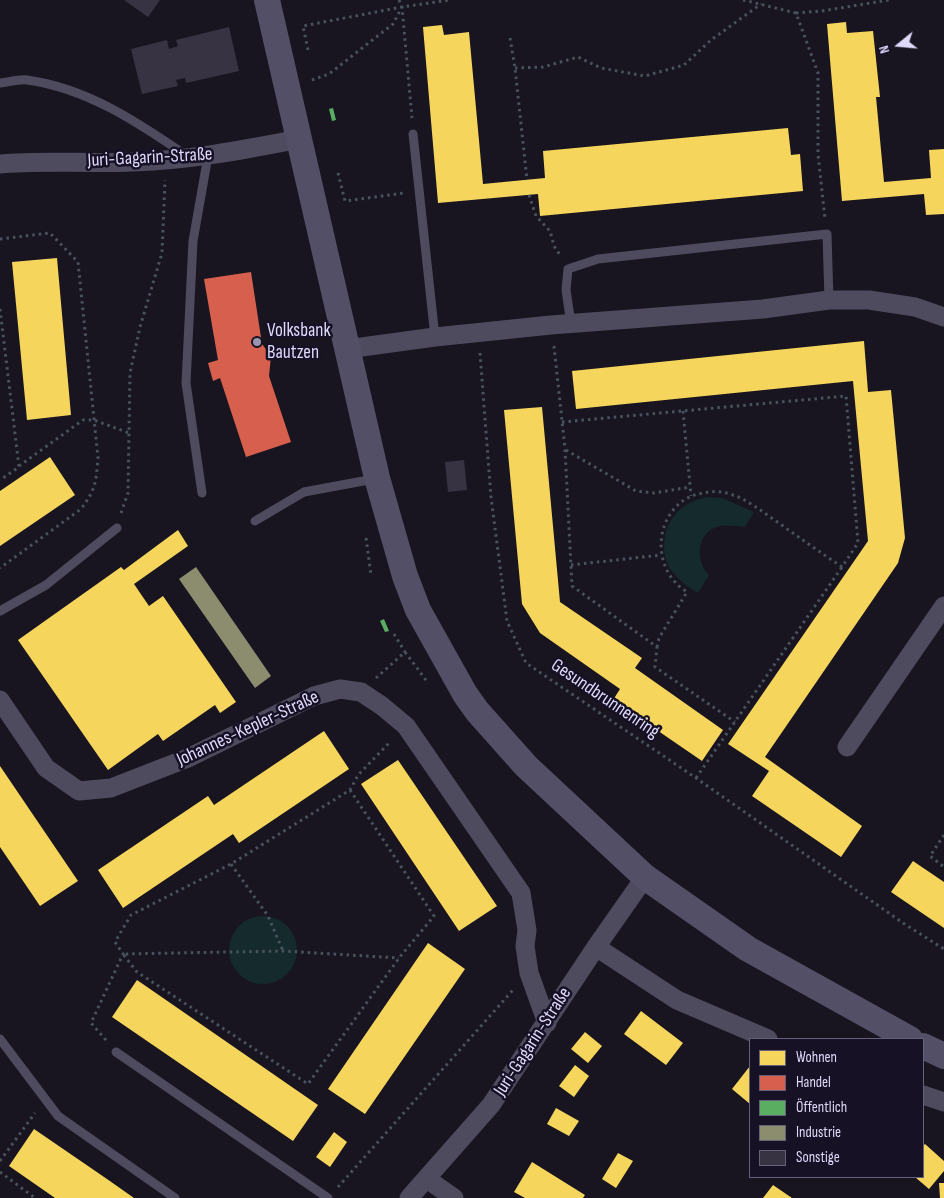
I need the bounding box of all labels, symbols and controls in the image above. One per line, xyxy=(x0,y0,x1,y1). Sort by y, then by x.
north arrow xyxy=(874,20,924,70)
text: N xyxy=(875,43,893,56)
street label: Juri-Gagarin-Straße xyxy=(87,143,213,173)
place label: Volksbank Bautzen xyxy=(267,320,331,364)
marker: Volksbank Bautzen xyxy=(251,336,263,348)
street label: Gesundbrunnenring xyxy=(546,654,664,744)
street label: Johannes-Kepler-Straße xyxy=(173,686,323,772)
street label: Juri-Gagarin-Straße xyxy=(489,983,577,1101)
legend xyxy=(749,1038,924,1178)
text: Wohnen xyxy=(796,1048,837,1067)
text: Handel xyxy=(796,1073,831,1092)
text: Öffentlich xyxy=(796,1098,847,1117)
text: Industrie xyxy=(796,1123,841,1142)
text: Sonstige xyxy=(796,1148,840,1167)

